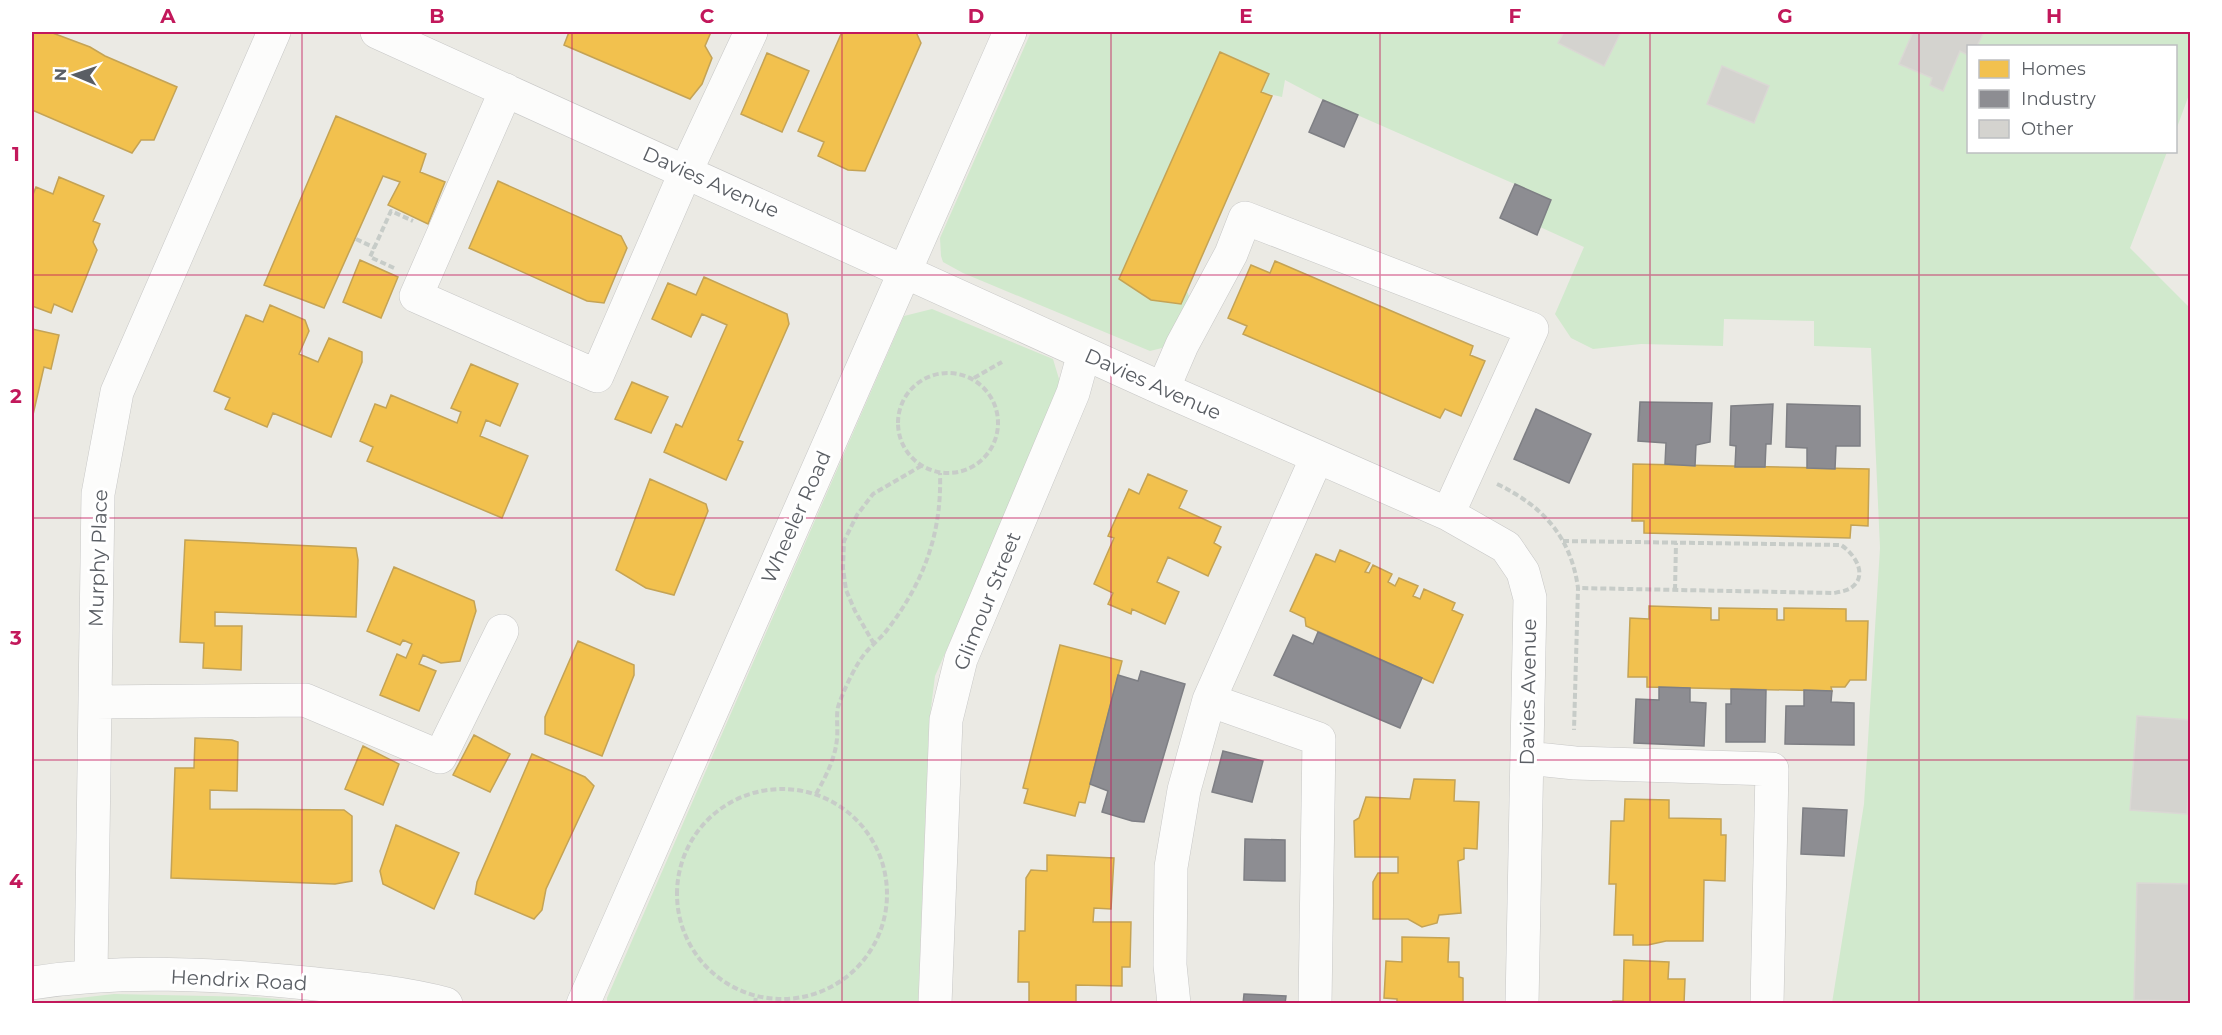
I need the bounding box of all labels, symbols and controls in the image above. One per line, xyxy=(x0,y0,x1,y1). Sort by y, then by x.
text: A xyxy=(159,4,176,28)
text: B xyxy=(429,4,445,28)
text: C xyxy=(700,4,715,28)
text: D xyxy=(968,4,984,28)
text: E xyxy=(1239,4,1253,28)
text: F xyxy=(1509,4,1522,28)
text: G xyxy=(1777,4,1793,28)
text: H xyxy=(2046,4,2062,28)
north arrow xyxy=(45,45,105,105)
legend xyxy=(1967,45,2177,153)
text: Homes xyxy=(2021,58,2086,80)
text: N xyxy=(51,68,70,81)
text: Industry xyxy=(2021,88,2096,110)
text: Other xyxy=(2021,118,2074,140)
street label: Davies Avenue xyxy=(639,141,783,223)
text: 1 xyxy=(12,142,20,166)
street label: Davies Avenue xyxy=(1081,343,1225,425)
text: 2 xyxy=(10,384,22,408)
street label: Wheeler Road xyxy=(756,447,836,587)
street label: Murphy Place xyxy=(84,489,112,627)
street label: Glimour Street xyxy=(948,528,1026,674)
street label: Davies Avenue xyxy=(1515,618,1541,766)
text: 3 xyxy=(9,626,22,650)
text: 4 xyxy=(9,869,23,893)
street label: Hendrix Road xyxy=(170,964,308,996)

